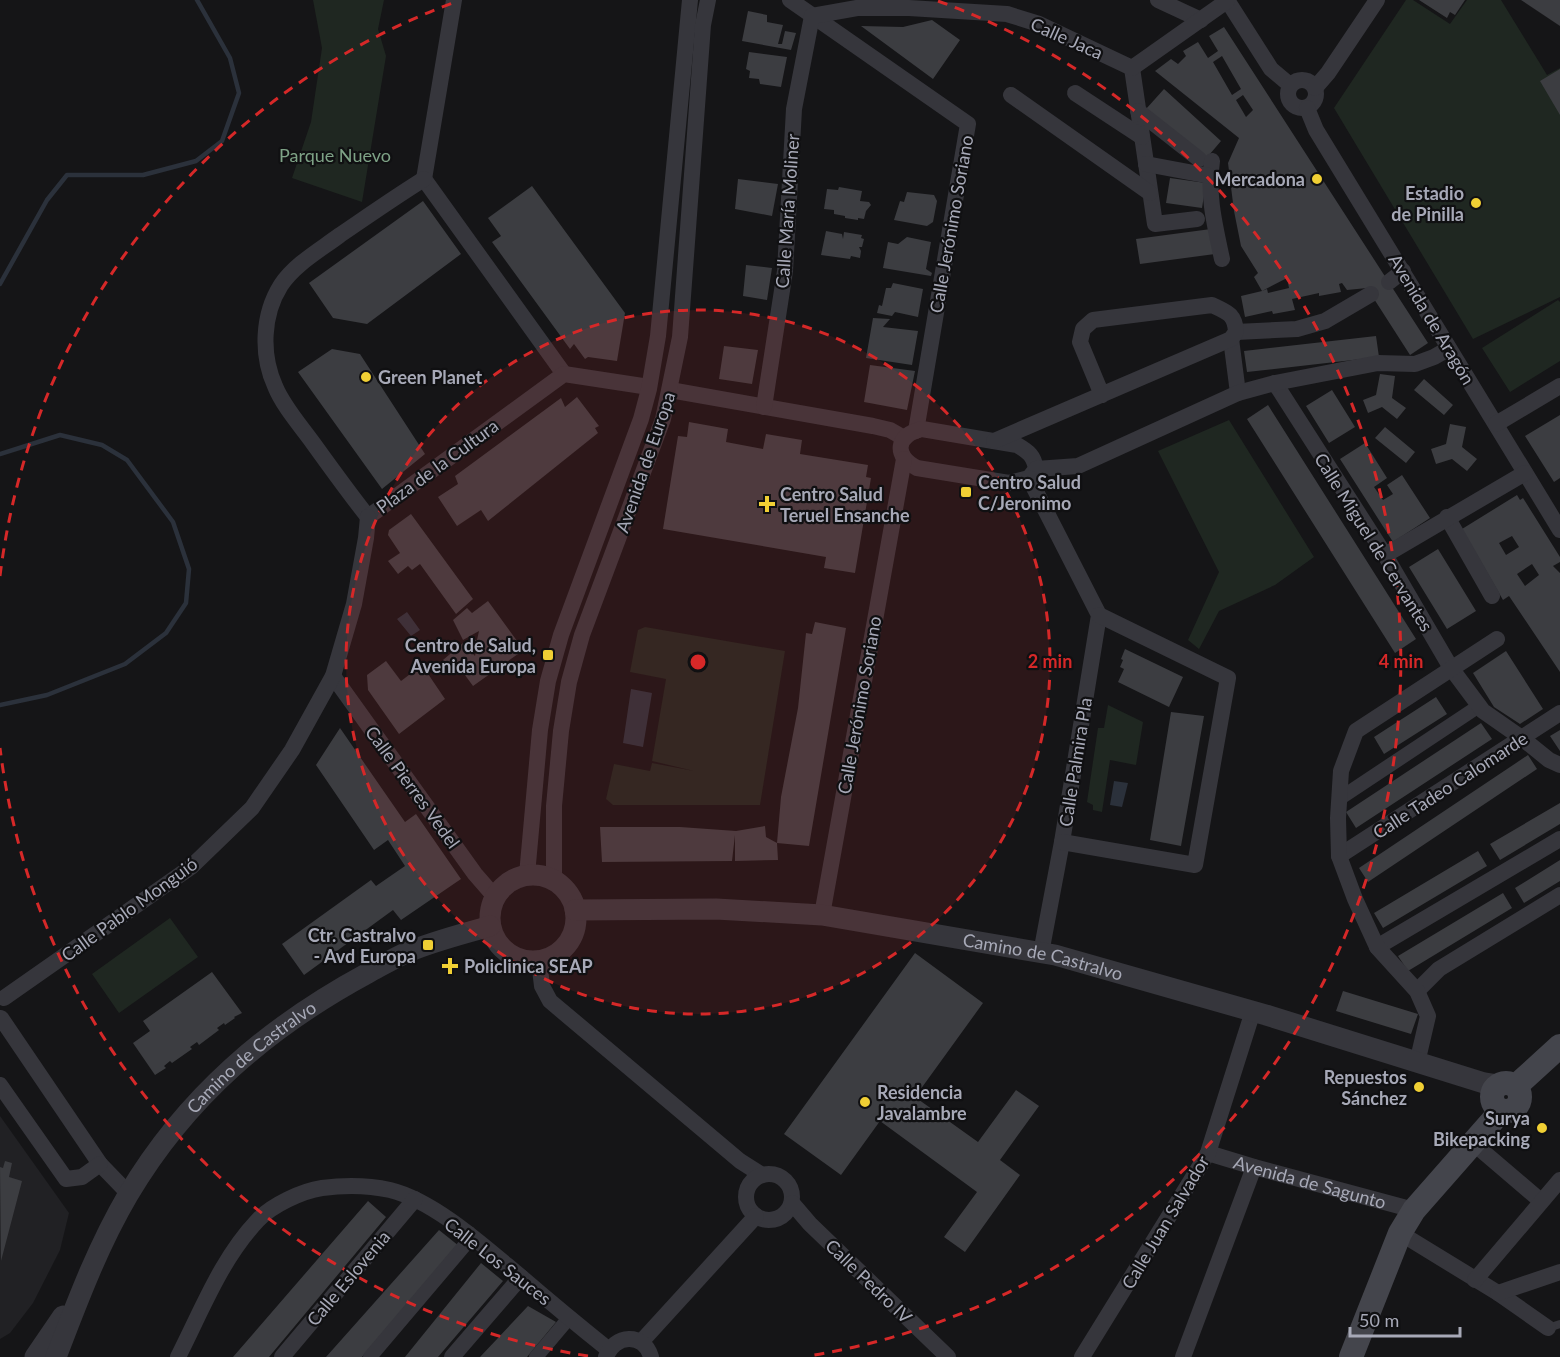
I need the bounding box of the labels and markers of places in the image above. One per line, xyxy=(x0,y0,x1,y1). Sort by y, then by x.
place label: Mercadona xyxy=(1215,168,1305,190)
marker: Mercadona xyxy=(1310,172,1324,186)
place label: Estadio de Pinilla xyxy=(1391,182,1464,225)
marker: Estadio de Pinilla xyxy=(1469,196,1483,210)
place label: Green Planet xyxy=(378,366,483,388)
marker: Green Planet xyxy=(359,370,373,384)
place label: Centro Salud C/Jeronimo xyxy=(978,471,1081,514)
place label: Centro Salud Teruel Ensanche xyxy=(780,483,910,526)
marker: Centro Salud C/Jeronimo xyxy=(959,485,973,499)
marker: Centro Salud Teruel Ensanche xyxy=(758,495,776,513)
place label: Centro de Salud, Avenida Europa xyxy=(405,634,536,677)
marker: Centro de Salud, Avenida Europa xyxy=(541,648,555,662)
centre of rings xyxy=(688,652,708,672)
place label: Ctr. Castralvo - Avd Europa xyxy=(308,924,416,967)
marker: Ctr. Castralvo - Avd Europa xyxy=(421,938,435,952)
place label: Policlinica SEAP xyxy=(464,955,593,977)
marker: Policlinica SEAP xyxy=(441,957,459,975)
place label: Repuestos Sánchez xyxy=(1324,1066,1407,1109)
marker: Repuestos Sánchez xyxy=(1412,1080,1426,1094)
place label: Residencia Javalambre xyxy=(877,1081,967,1124)
marker: Residencia Javalambre xyxy=(858,1095,872,1109)
place label: Surya Bikepacking xyxy=(1433,1107,1530,1150)
marker: Surya Bikepacking xyxy=(1535,1121,1549,1135)

